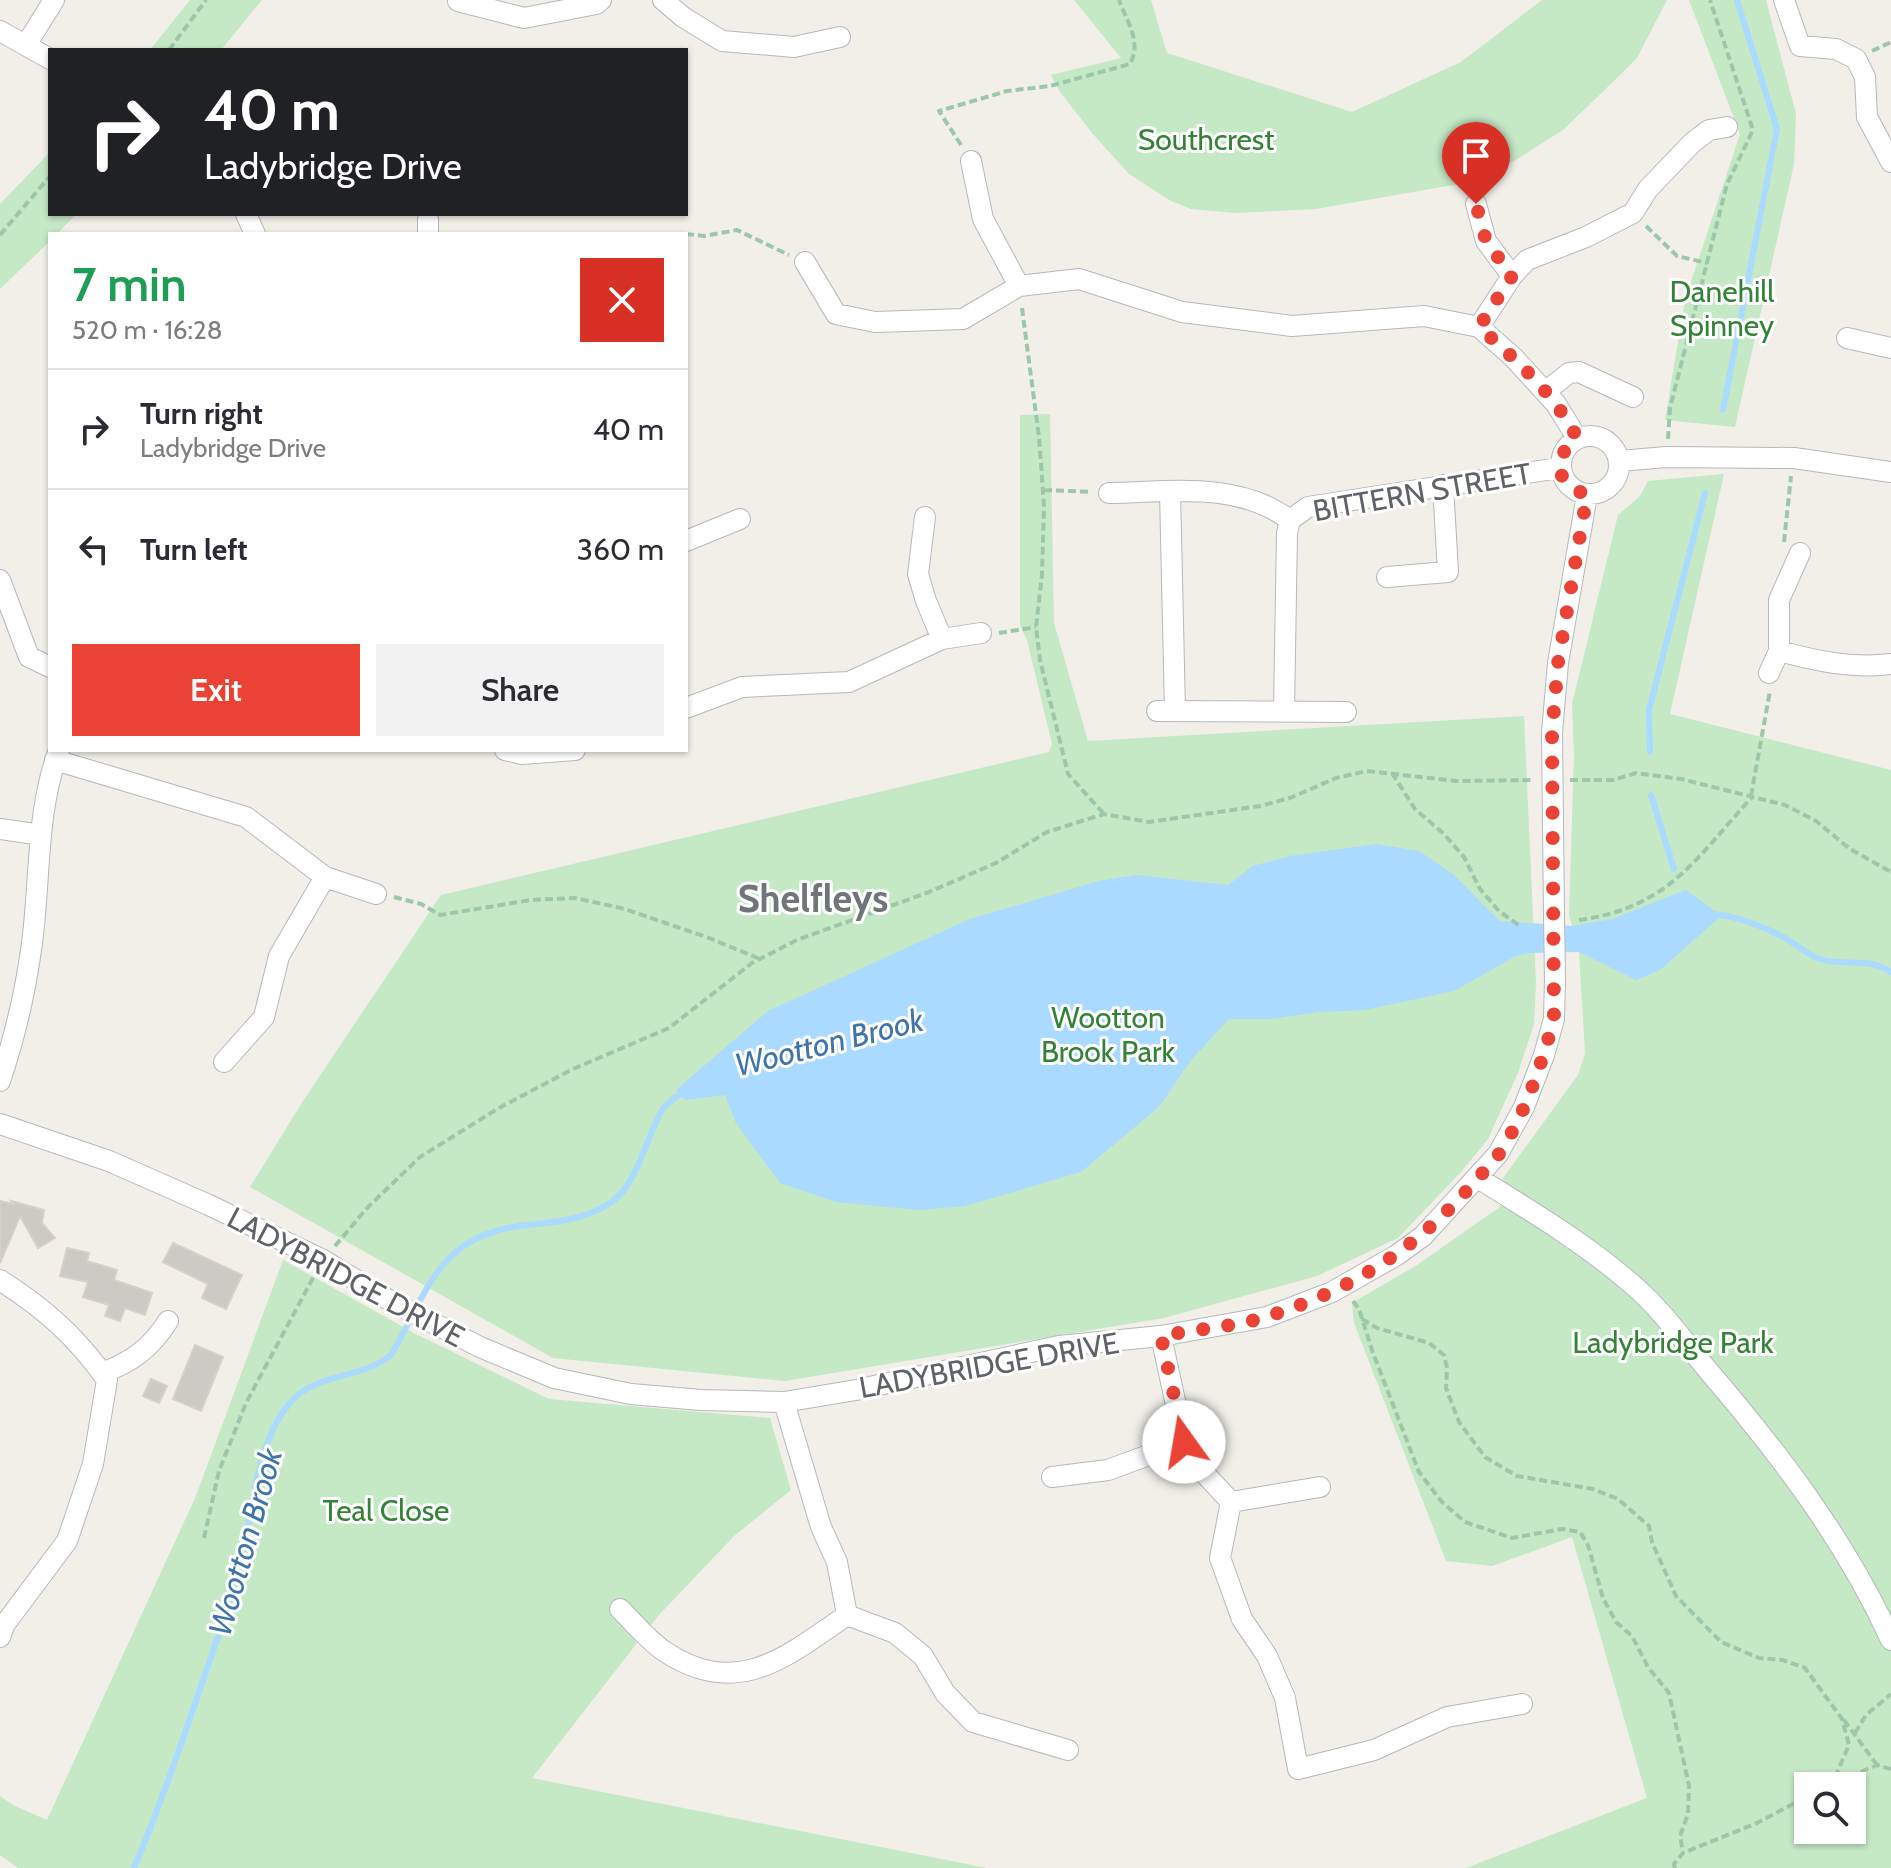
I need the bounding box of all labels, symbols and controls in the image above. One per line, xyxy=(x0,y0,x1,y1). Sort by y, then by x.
text: 40 m xyxy=(204,76,340,144)
icon: right xyxy=(72,80,176,184)
park label: Southcrest xyxy=(1138,121,1274,158)
pin xyxy=(1442,122,1510,204)
icon: arrive xyxy=(1454,134,1498,178)
text: Ladybridge Drive xyxy=(204,144,462,188)
text: 7 min xyxy=(72,255,187,313)
button: close xyxy=(580,258,664,342)
park label: Danehill Spinney xyxy=(1670,273,1774,344)
text: 520 m · 16:28 xyxy=(72,314,222,346)
text: Turn right xyxy=(140,395,263,432)
icon: right xyxy=(72,407,116,451)
text: 40 m xyxy=(593,411,664,448)
text: Ladybridge Drive xyxy=(140,432,326,464)
street label: BITTERN STREET xyxy=(1310,455,1534,529)
icon: left xyxy=(72,527,116,571)
text: Turn left xyxy=(140,531,248,568)
text: 360 m xyxy=(577,531,664,568)
button: Exit xyxy=(72,644,360,736)
button: Share xyxy=(376,644,664,736)
district label: Shelfleys xyxy=(738,875,888,922)
water label: Wootton Brook xyxy=(731,999,929,1084)
park label: Wootton Brook Park xyxy=(1041,999,1176,1070)
street label: LADYBRIDGE DRIVE xyxy=(221,1199,471,1355)
street label: LADYBRIDGE DRIVE xyxy=(856,1324,1122,1406)
park label: Ladybridge Park xyxy=(1572,1324,1774,1361)
position arrow xyxy=(1142,1400,1226,1484)
water label: Wootton Brook xyxy=(200,1443,291,1640)
park label: Teal Close xyxy=(323,1492,449,1529)
map controls xyxy=(1794,1772,1866,1844)
button: search xyxy=(1794,1772,1866,1844)

